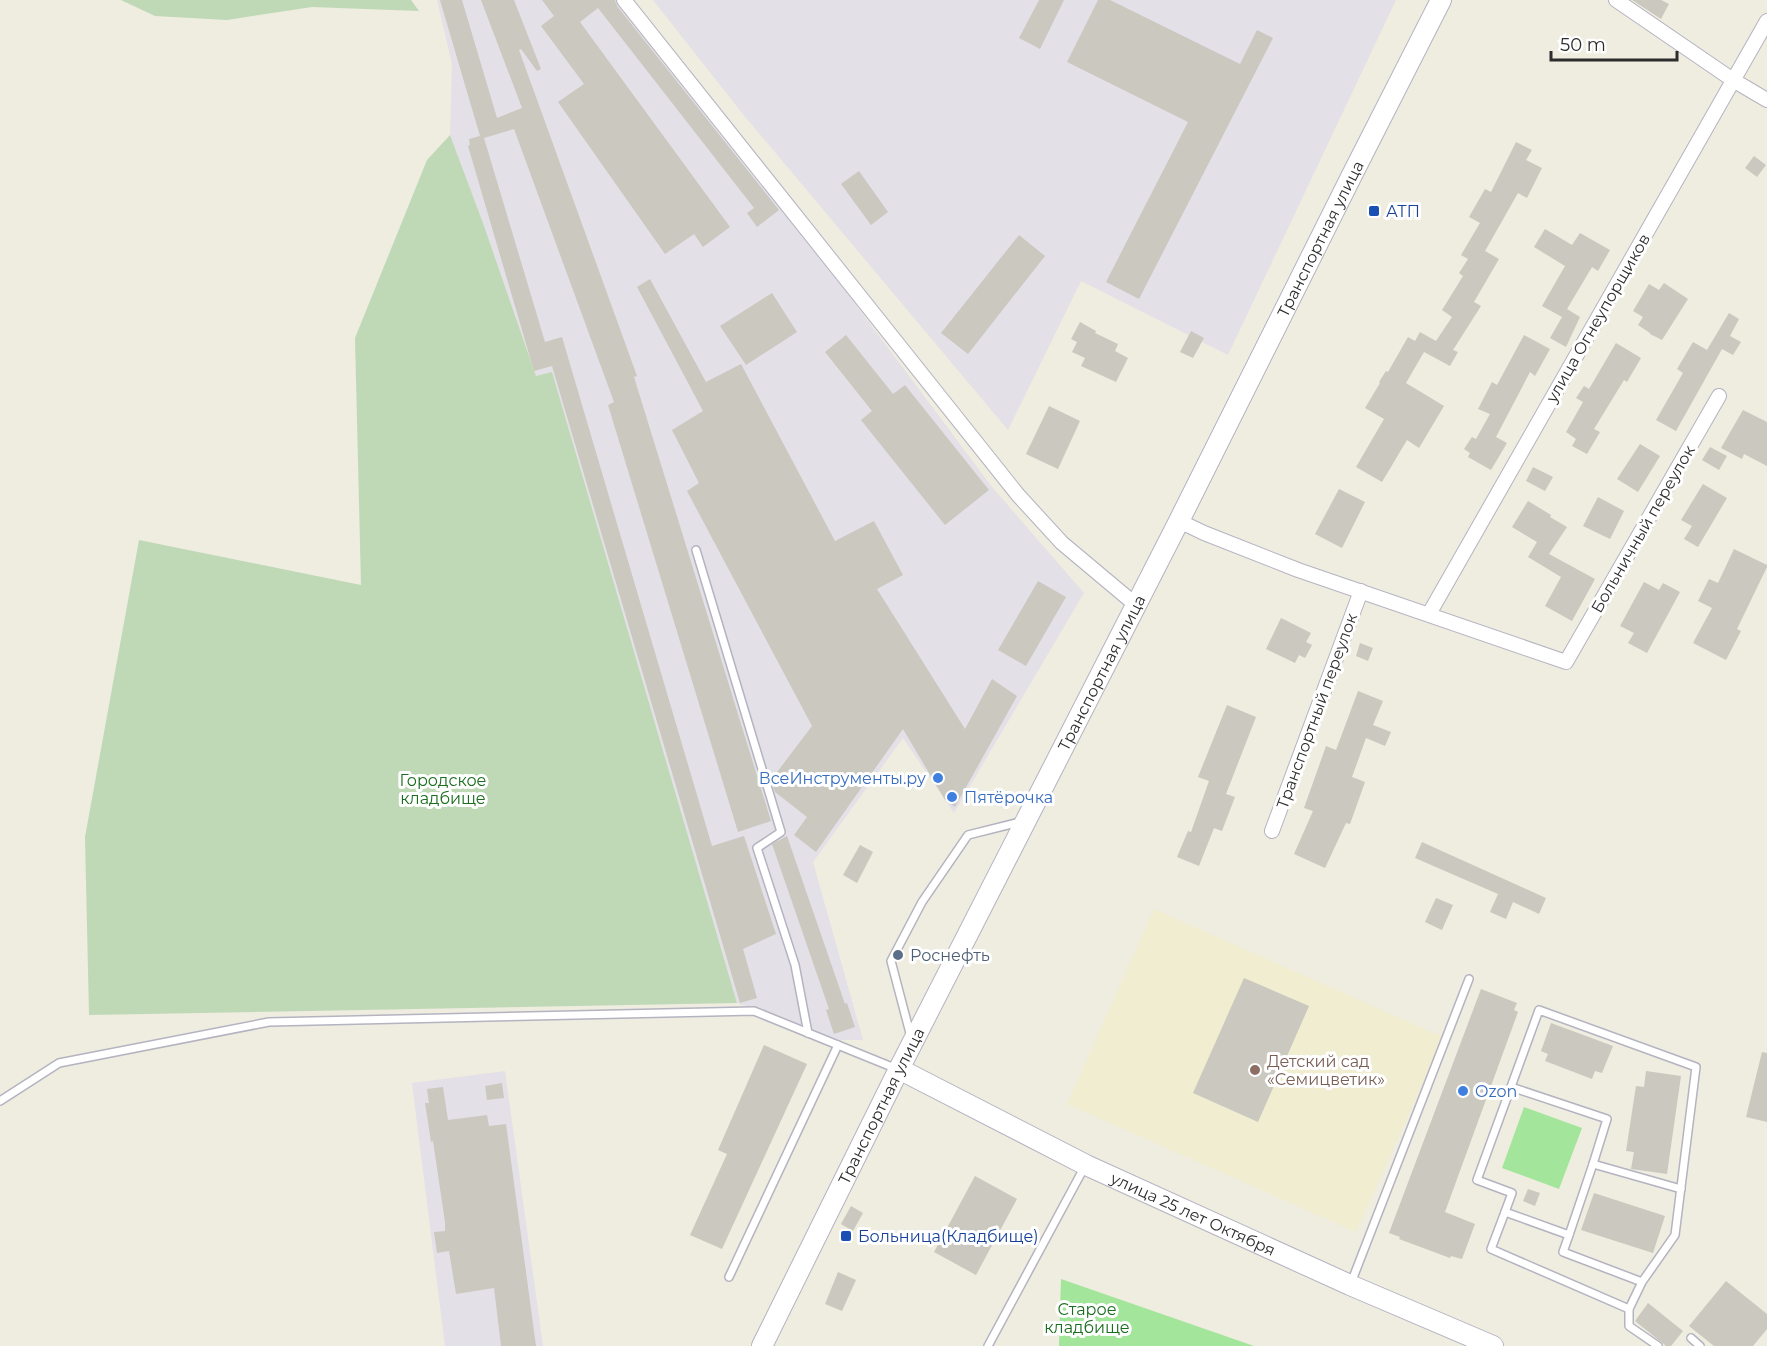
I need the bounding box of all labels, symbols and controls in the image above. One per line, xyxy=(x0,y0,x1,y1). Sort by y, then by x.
scale bar xyxy=(1551,24,1677,62)
text: 50 m xyxy=(1560,34,1606,56)
street label: Транспортная улица xyxy=(1273,157,1367,320)
place label: АТП xyxy=(1386,202,1420,221)
marker: АТП xyxy=(1367,204,1381,218)
street label: улица Огнеупорщиков xyxy=(1541,230,1654,407)
street label: Больничный переулок xyxy=(1587,441,1699,616)
street label: Транспортная улица xyxy=(1054,592,1149,754)
street label: Транспортный переулок xyxy=(1273,610,1361,811)
place label: ВсеИнструменты.ру xyxy=(759,769,926,788)
park label: Городское кладбище xyxy=(399,771,487,808)
marker: ВсеИнструменты.ру xyxy=(931,771,945,785)
place label: Пятёрочка xyxy=(964,788,1053,807)
marker: Пятёрочка xyxy=(945,790,959,804)
place label: Роснефть xyxy=(910,946,990,965)
marker: Роснефть xyxy=(891,948,905,962)
street label: Транспортная улица xyxy=(834,1024,928,1187)
place label: Детский сад «Семицветик» xyxy=(1267,1052,1385,1089)
marker: Детский сад «Семицветик» xyxy=(1248,1063,1262,1077)
place label: Ozon xyxy=(1475,1082,1517,1101)
marker: Ozon xyxy=(1456,1084,1470,1098)
street label: улица 25 лет Октября xyxy=(1107,1168,1279,1259)
place label: Больница(Кладбище) xyxy=(858,1227,1039,1246)
marker: Больница(Кладбище) xyxy=(839,1229,853,1243)
park label: Старое кладбище xyxy=(1044,1300,1130,1337)

